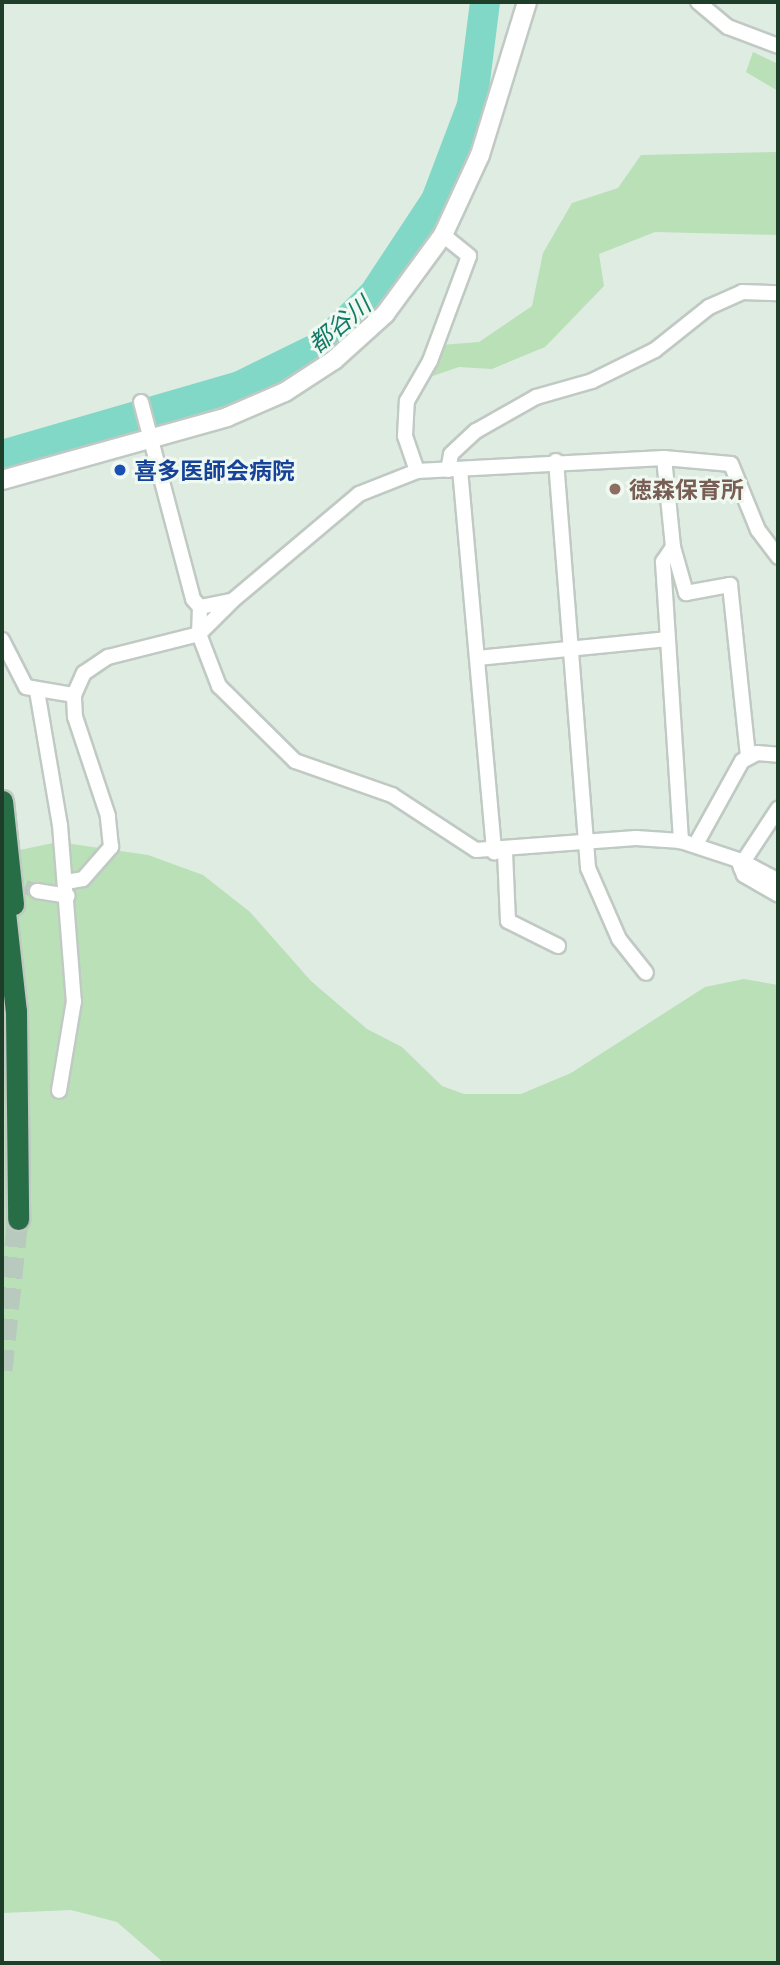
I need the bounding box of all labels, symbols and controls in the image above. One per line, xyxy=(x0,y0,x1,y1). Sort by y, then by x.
water label: 都谷川 xyxy=(302,290,376,358)
place label: 喜多医師会病院 xyxy=(134,456,295,484)
marker: 喜多医師会病院 xyxy=(112,462,128,478)
place label: 徳森保育所 xyxy=(629,475,744,503)
marker: 徳森保育所 xyxy=(607,481,623,497)

